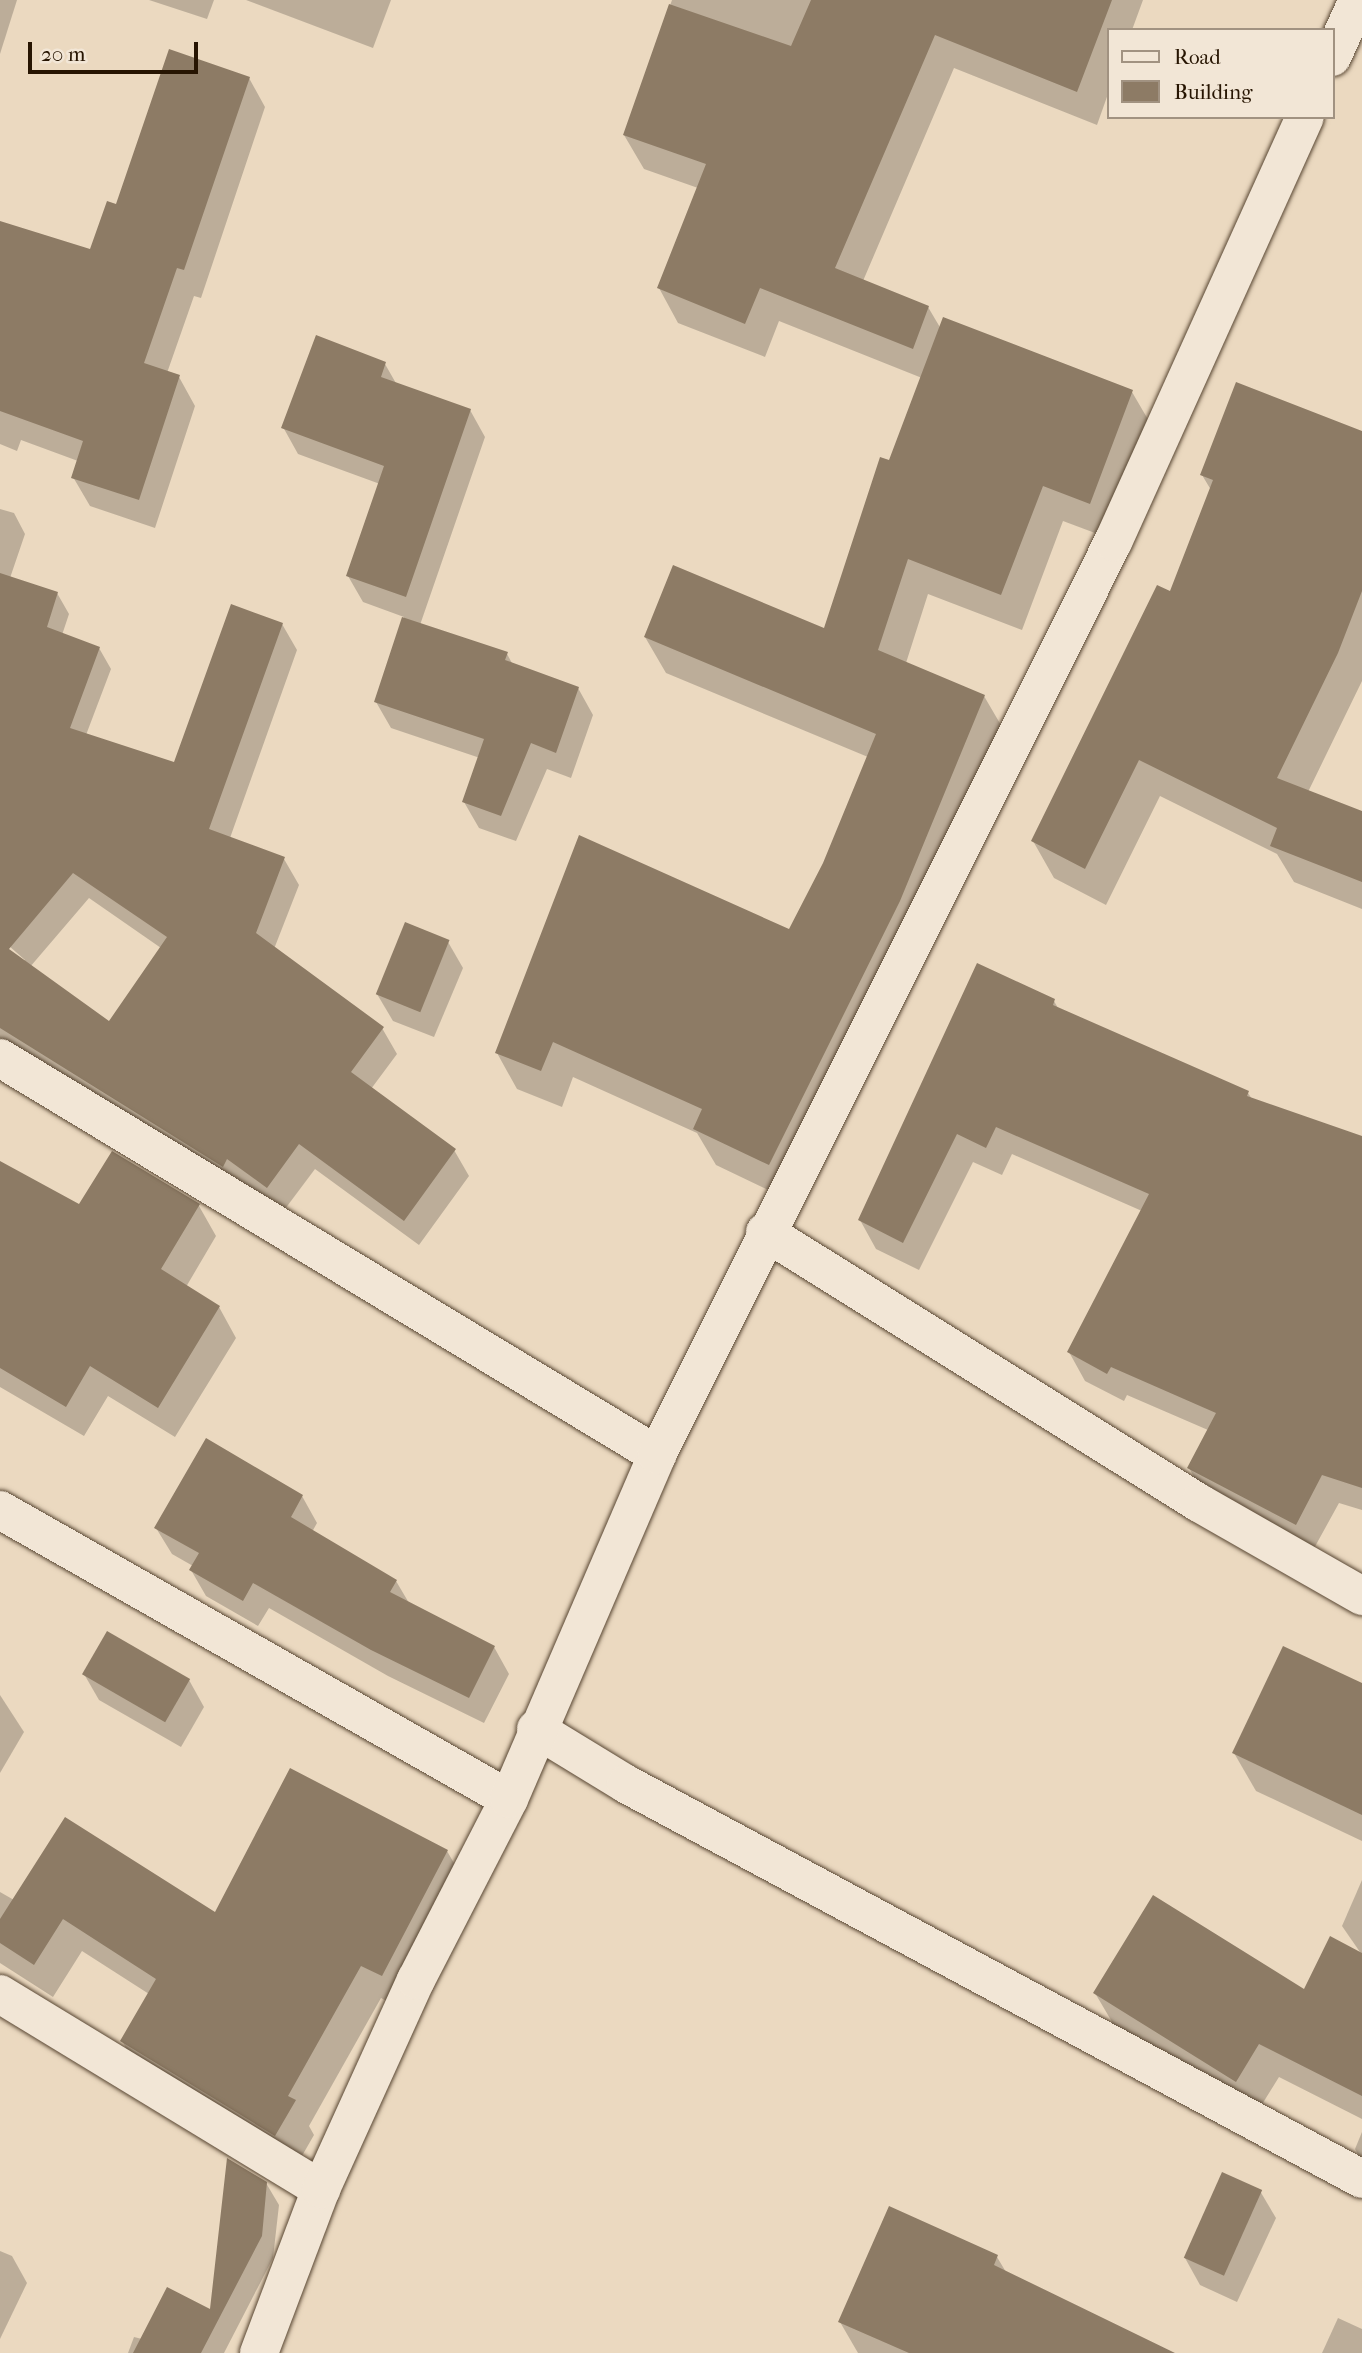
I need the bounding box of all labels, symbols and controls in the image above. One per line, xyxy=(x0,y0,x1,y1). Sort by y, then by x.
scale bar xyxy=(32,28,201,72)
legend xyxy=(1106,28,1334,119)
text: 20 m xyxy=(41,42,85,66)
text: Road xyxy=(1174,45,1221,69)
text: Building xyxy=(1174,80,1252,104)

